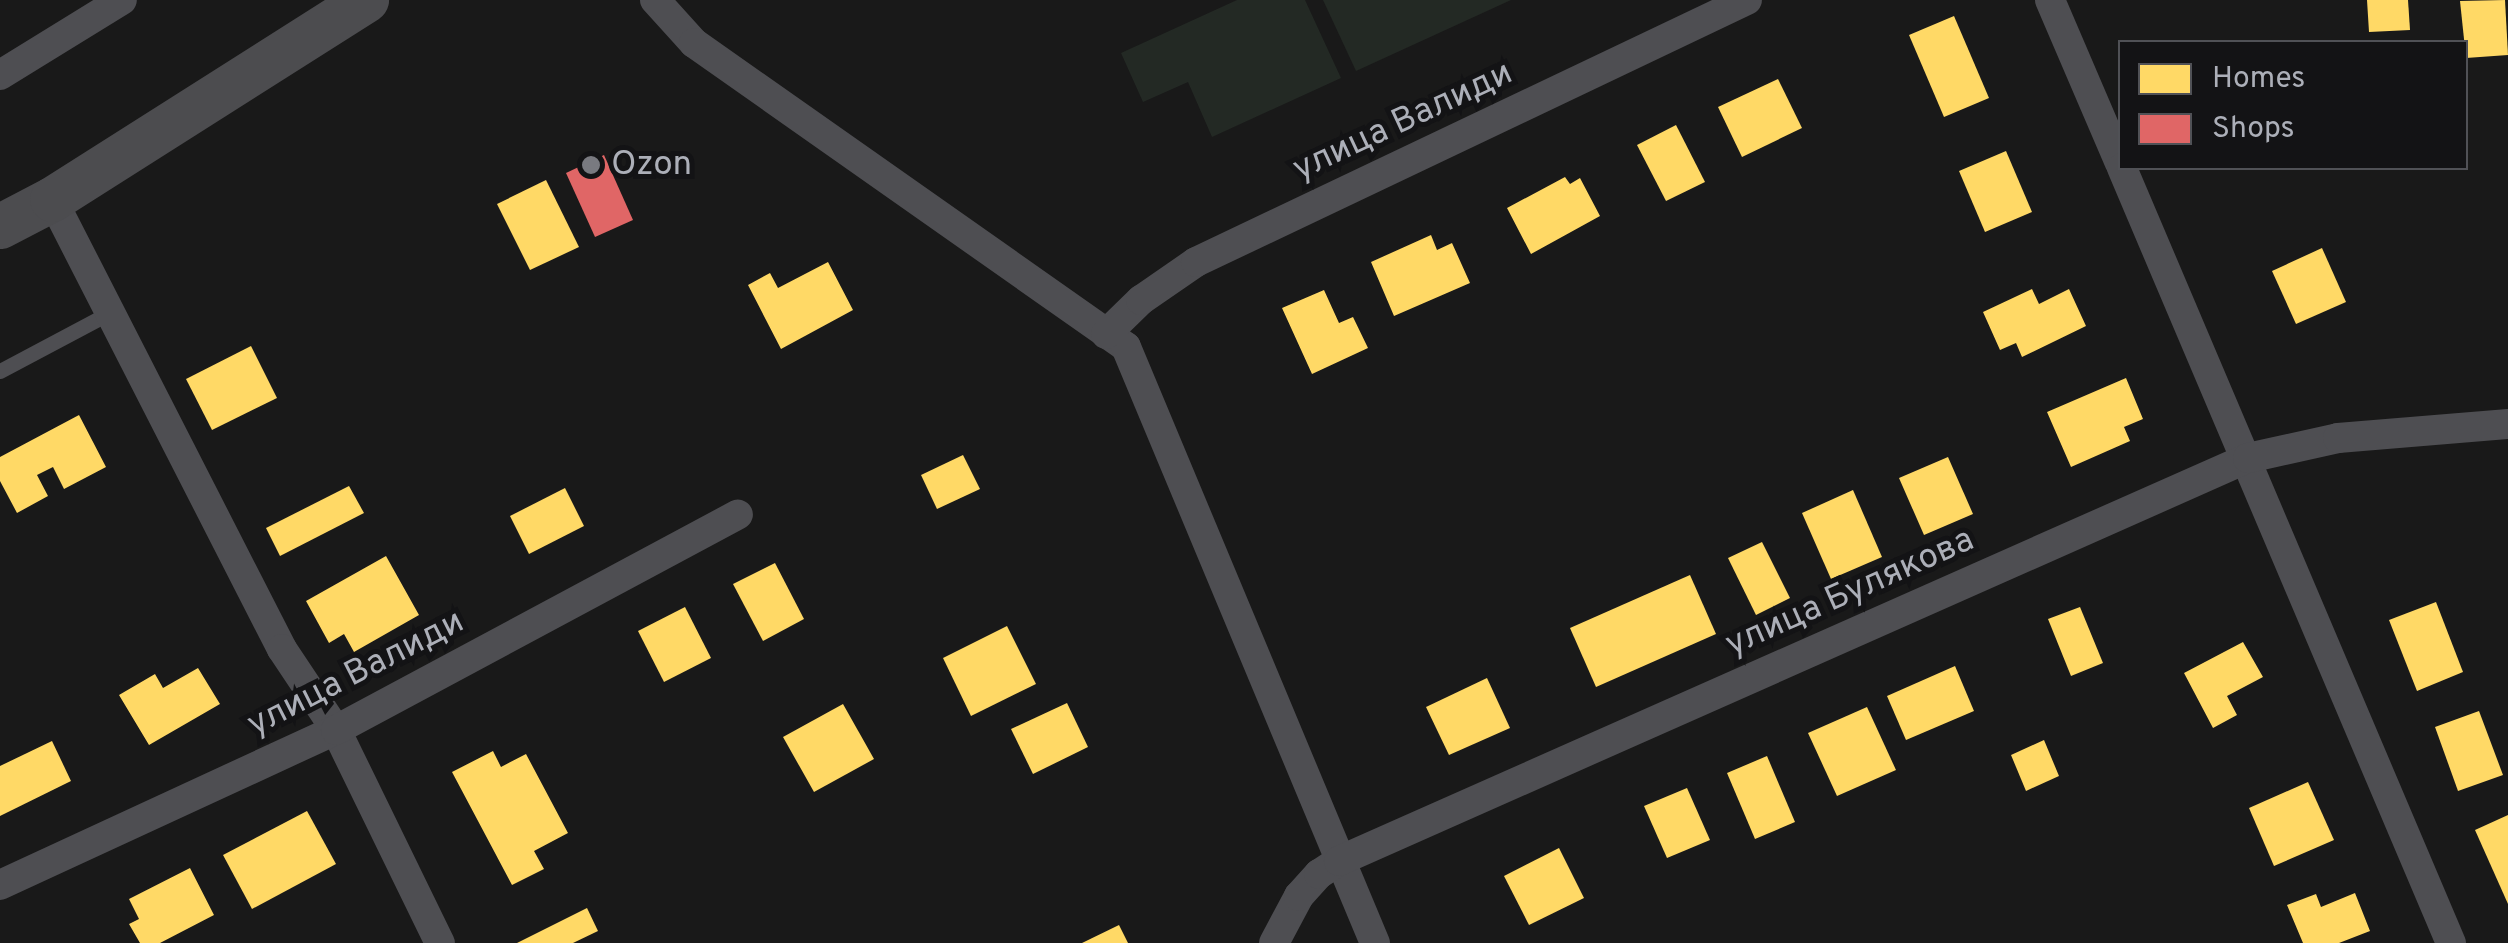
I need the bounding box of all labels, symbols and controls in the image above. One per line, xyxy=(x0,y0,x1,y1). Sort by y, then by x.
legend xyxy=(2118,40,2468,170)
street label: улица Валиди xyxy=(1287,53,1519,191)
text: Homes xyxy=(2212,61,2305,98)
text: Shops xyxy=(2212,111,2295,148)
place label: Ozon xyxy=(611,144,692,186)
marker: Ozon xyxy=(580,154,602,176)
street label: улица Булякова xyxy=(1719,519,1981,667)
street label: улица Валиди xyxy=(241,601,471,747)

